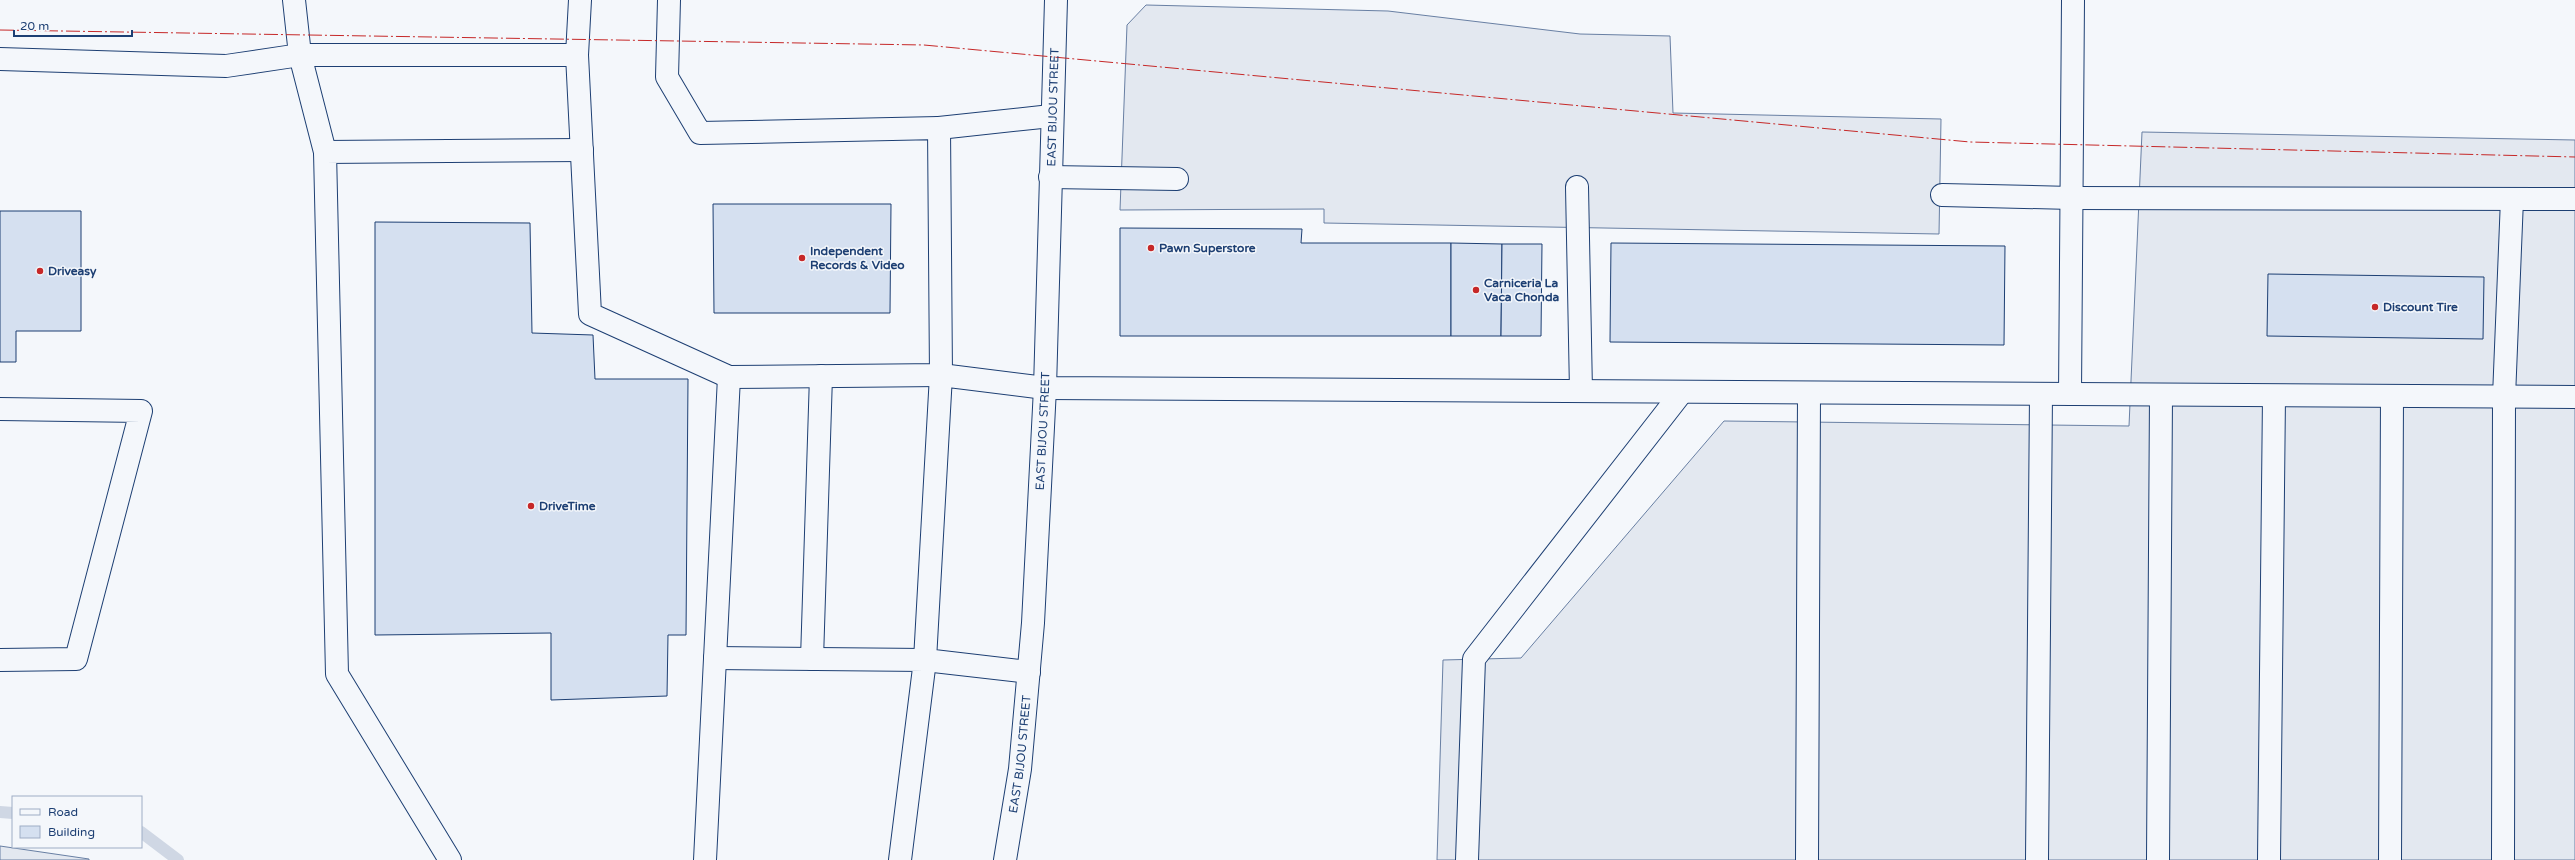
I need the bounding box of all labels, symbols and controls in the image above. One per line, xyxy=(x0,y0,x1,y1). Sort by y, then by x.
scale bar xyxy=(14,12,132,38)
text: 20 m xyxy=(20,19,49,33)
street label: EAST BIJOU STREET xyxy=(1044,47,1062,167)
place label: Pawn Superstore xyxy=(1159,241,1256,256)
marker: Pawn Superstore xyxy=(1146,243,1156,253)
place label: Independent Records & Video xyxy=(810,244,905,272)
marker: Independent Records & Video xyxy=(797,253,807,263)
place label: Driveasy xyxy=(48,264,97,279)
marker: Driveasy xyxy=(35,266,45,276)
place label: Carniceria La Vaca Chonda xyxy=(1484,276,1559,304)
marker: Carniceria La Vaca Chonda xyxy=(1471,285,1481,295)
place label: Discount Tire xyxy=(2383,300,2458,314)
marker: Discount Tire xyxy=(2370,302,2380,312)
street label: EAST BIJOU STREET xyxy=(1033,371,1052,491)
place label: DriveTime xyxy=(539,499,596,513)
marker: DriveTime xyxy=(526,501,536,511)
street label: EAST BIJOU STREET xyxy=(1006,694,1034,814)
legend xyxy=(12,796,142,848)
text: Road xyxy=(48,805,78,819)
text: Building xyxy=(48,825,95,839)

